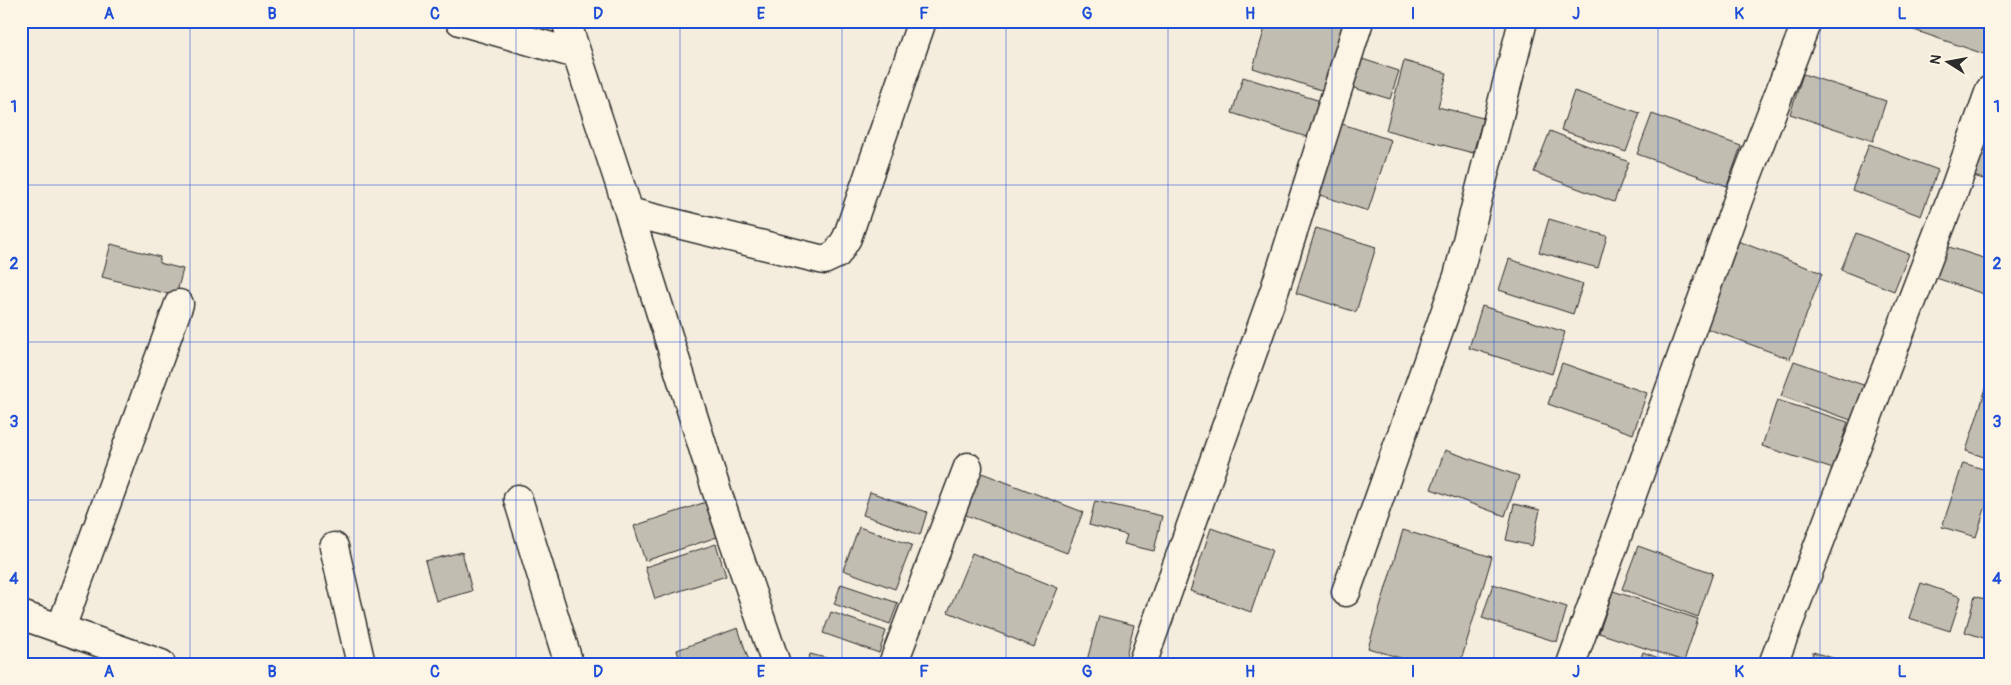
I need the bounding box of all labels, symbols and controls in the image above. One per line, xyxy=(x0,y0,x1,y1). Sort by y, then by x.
text: A xyxy=(104,4,115,24)
text: B xyxy=(267,4,277,24)
text: C xyxy=(430,4,440,24)
text: D xyxy=(593,4,603,24)
text: E xyxy=(757,4,766,24)
text: F xyxy=(919,4,929,24)
text: G xyxy=(1082,4,1093,24)
text: H xyxy=(1245,4,1255,24)
text: I xyxy=(1411,4,1415,24)
text: J xyxy=(1572,4,1580,24)
text: K xyxy=(1734,4,1744,24)
text: L xyxy=(1897,4,1907,24)
north arrow xyxy=(1924,38,1974,88)
text: N xyxy=(1926,53,1945,66)
text: 1 xyxy=(11,97,17,117)
text: 1 xyxy=(1994,97,2000,117)
text: 2 xyxy=(10,254,19,274)
text: 2 xyxy=(1993,254,2002,274)
text: 3 xyxy=(10,412,19,432)
text: 3 xyxy=(1993,412,2002,432)
text: 4 xyxy=(9,569,19,589)
text: 4 xyxy=(1992,569,2002,589)
text: A xyxy=(104,662,115,682)
text: B xyxy=(267,662,277,682)
text: C xyxy=(430,662,440,682)
text: D xyxy=(593,662,603,682)
text: E xyxy=(757,662,766,682)
text: F xyxy=(919,662,929,682)
text: G xyxy=(1082,662,1093,682)
text: H xyxy=(1245,662,1255,682)
text: I xyxy=(1411,662,1415,682)
text: J xyxy=(1572,662,1580,682)
text: K xyxy=(1734,662,1744,682)
text: L xyxy=(1897,662,1907,682)

